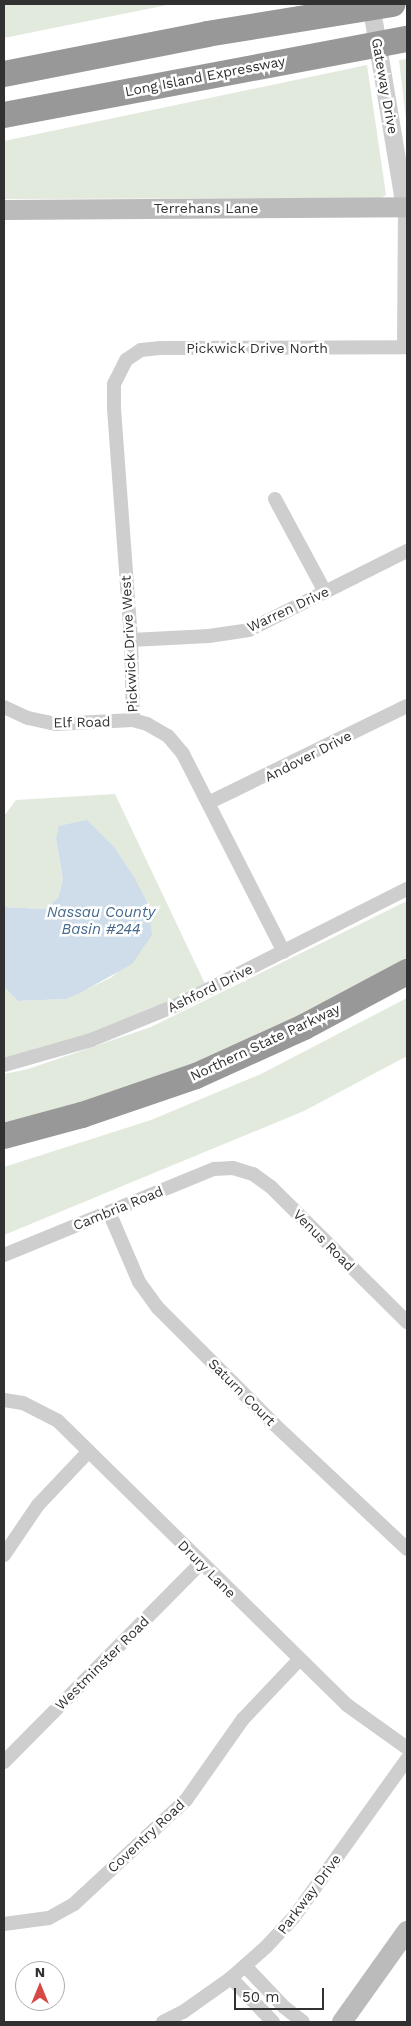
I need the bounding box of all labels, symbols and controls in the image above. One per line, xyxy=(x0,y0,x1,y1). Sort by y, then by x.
street label: Gateway Drive xyxy=(368,37,402,135)
street label: Long Island Expressway xyxy=(124,52,286,100)
street label: Terrehans Lane xyxy=(154,200,258,216)
street label: Pickwick Drive North xyxy=(186,340,328,356)
street label: Pickwick Drive West xyxy=(117,575,141,713)
street label: Warren Drive xyxy=(244,583,332,635)
street label: Elf Road xyxy=(53,713,111,731)
street label: Andover Drive xyxy=(262,727,354,785)
water label: Nassau County Basin #244 xyxy=(47,903,155,938)
street label: Ashford Drive xyxy=(165,960,255,1016)
street label: Northern State Parkway xyxy=(187,1000,343,1084)
street label: Cambria Road xyxy=(70,1182,166,1234)
street label: Venus Road xyxy=(290,1206,358,1274)
street label: Saturn Court xyxy=(205,1355,279,1429)
street label: Drury Lane xyxy=(174,1536,240,1602)
street label: Westminster Road xyxy=(52,1613,152,1713)
street label: Coventry Road xyxy=(104,1796,188,1876)
street label: Parkway Drive xyxy=(273,1851,345,1937)
north arrow xyxy=(15,1961,65,2011)
text: N xyxy=(35,1964,45,1980)
scale bar xyxy=(236,1978,326,2010)
text: 50 m xyxy=(242,1988,279,2006)

